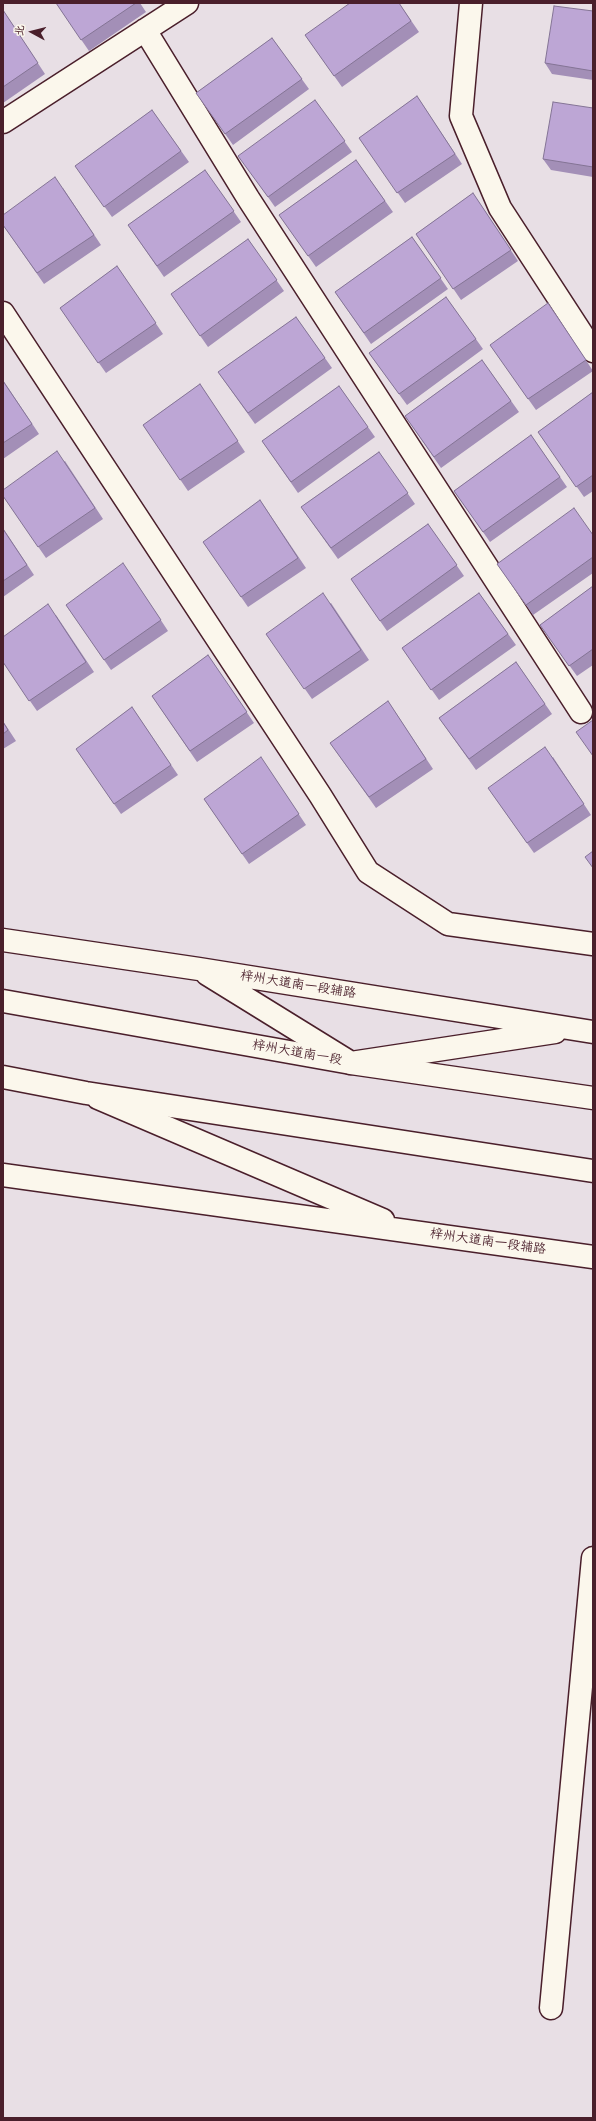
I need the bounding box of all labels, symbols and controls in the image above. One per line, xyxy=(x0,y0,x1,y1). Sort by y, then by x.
north arrow xyxy=(12,12,52,52)
text: 北 xyxy=(12,24,27,37)
street label: 梓州大道南一段辅路 xyxy=(239,968,357,1002)
street label: 梓州大道南一段 xyxy=(251,1037,343,1069)
street label: 梓州大道南一段辅路 xyxy=(429,1226,547,1258)

